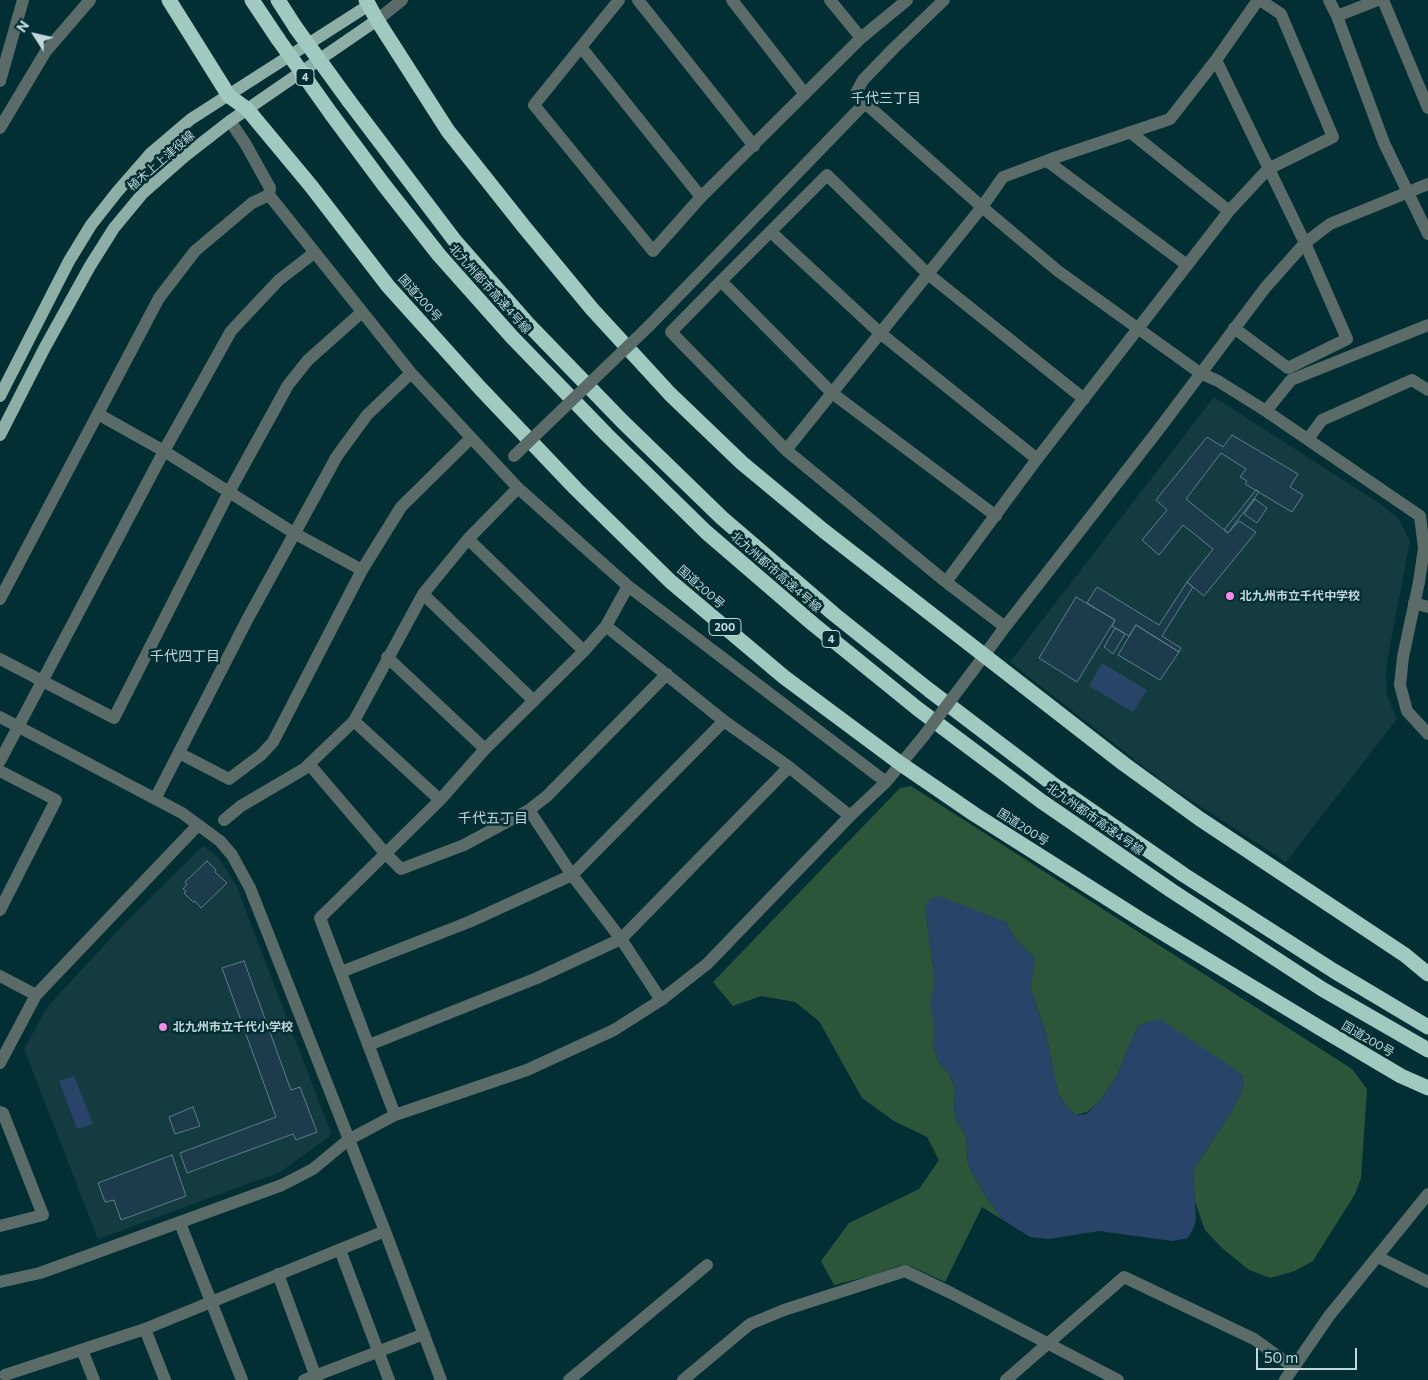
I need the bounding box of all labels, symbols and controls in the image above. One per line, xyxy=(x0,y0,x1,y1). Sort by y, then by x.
north arrow xyxy=(10,10,60,60)
text: N xyxy=(12,17,32,35)
road number: 4 xyxy=(296,68,314,86)
district label: 千代三丁目 xyxy=(851,90,921,106)
street label: 植木上上津役線 xyxy=(125,128,197,194)
street label: 北九州都市高速4号線 xyxy=(446,241,534,337)
street label: 国道200号 xyxy=(395,272,445,324)
street label: 北九州都市高速4号線 xyxy=(728,529,824,615)
street label: 国道200号 xyxy=(674,562,728,612)
place label: 北九州市立千代中学校 xyxy=(1240,589,1360,603)
marker: 北九州市立千代中学校 xyxy=(1224,590,1236,602)
road number: 200 xyxy=(709,618,741,636)
road number: 4 xyxy=(822,630,840,648)
district label: 千代四丁目 xyxy=(150,648,220,664)
street label: 北九州都市高速4号線 xyxy=(1044,780,1146,858)
street label: 国道200号 xyxy=(994,805,1052,849)
district label: 千代五丁目 xyxy=(458,810,528,826)
street label: 国道200号 xyxy=(1339,1018,1397,1060)
place label: 北九州市立千代小学校 xyxy=(173,1020,293,1034)
marker: 北九州市立千代小学校 xyxy=(157,1021,169,1033)
scale bar xyxy=(1258,1338,1359,1370)
text: 50 m xyxy=(1264,1348,1298,1366)

